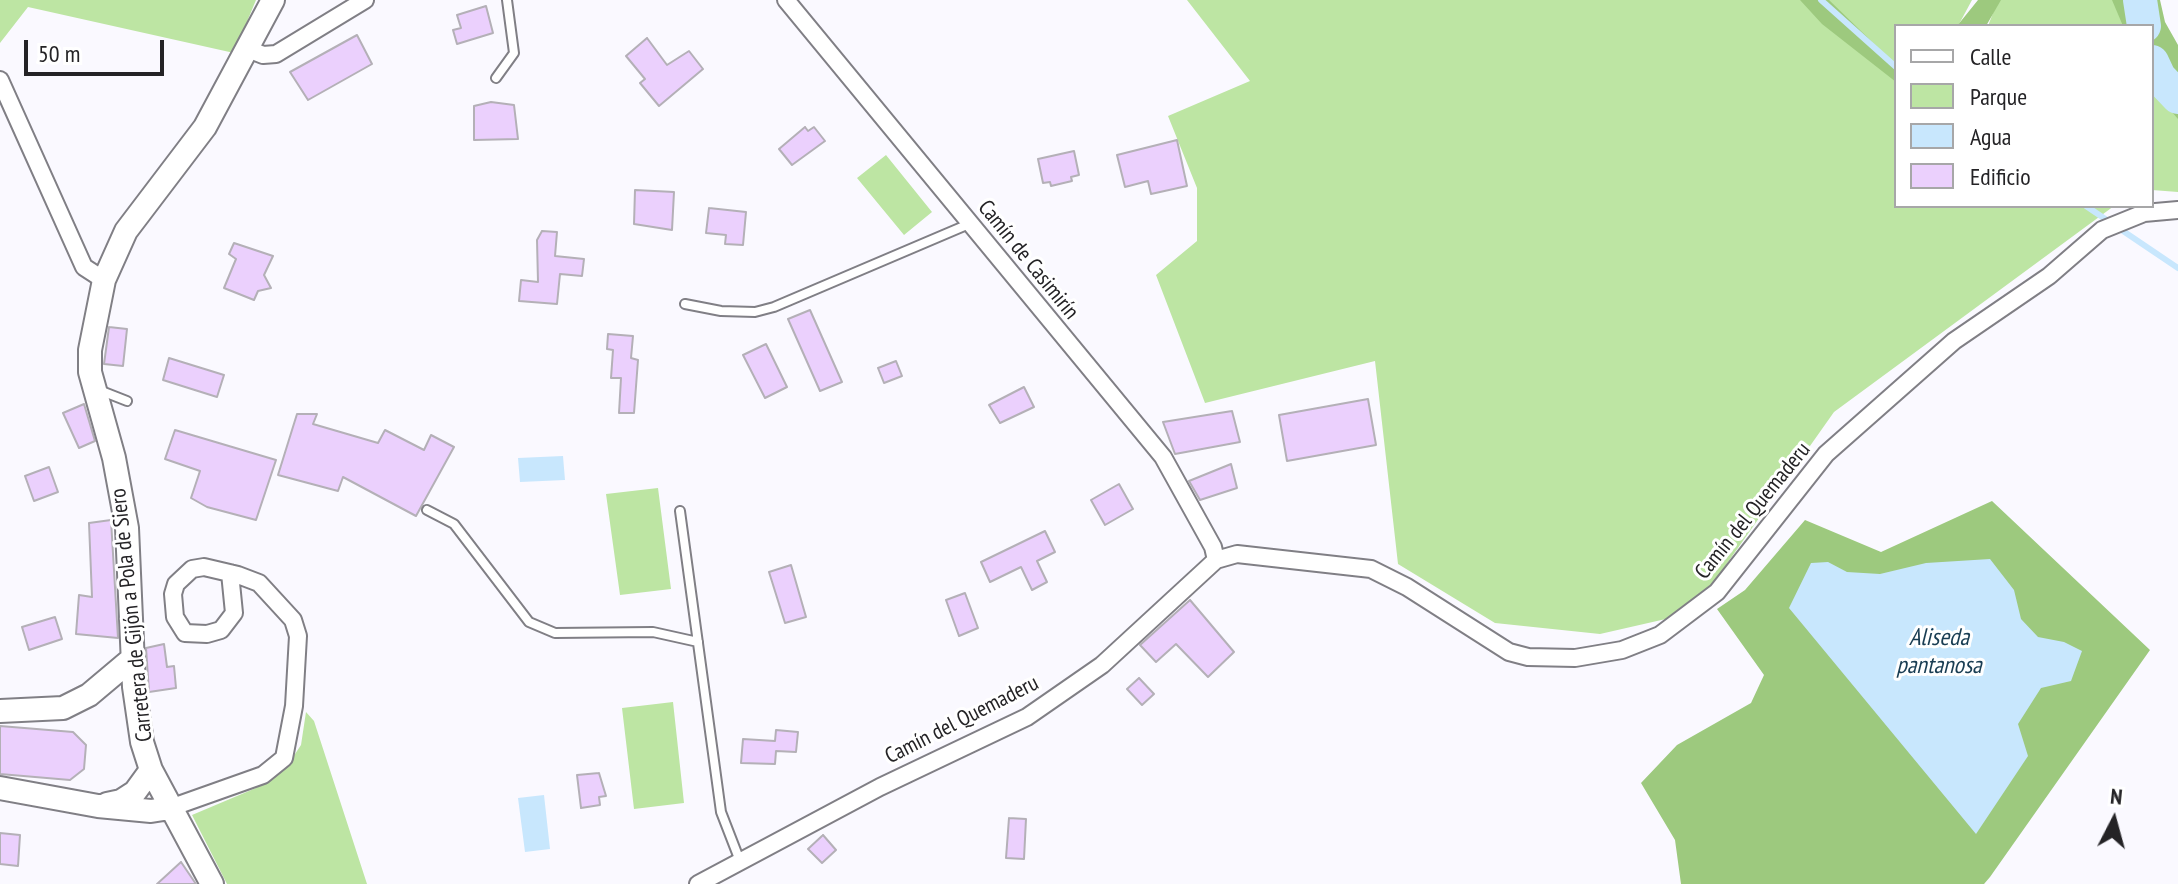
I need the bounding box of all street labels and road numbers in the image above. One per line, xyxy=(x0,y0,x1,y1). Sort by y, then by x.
street label: Camín de Casimirín xyxy=(972,195,1084,325)
street label: Camín del Quemaderu xyxy=(1690,437,1816,585)
street label: Carretera de Gijón a Pola de Siero xyxy=(106,487,158,743)
street label: Camín del Quemaderu xyxy=(881,670,1043,770)

